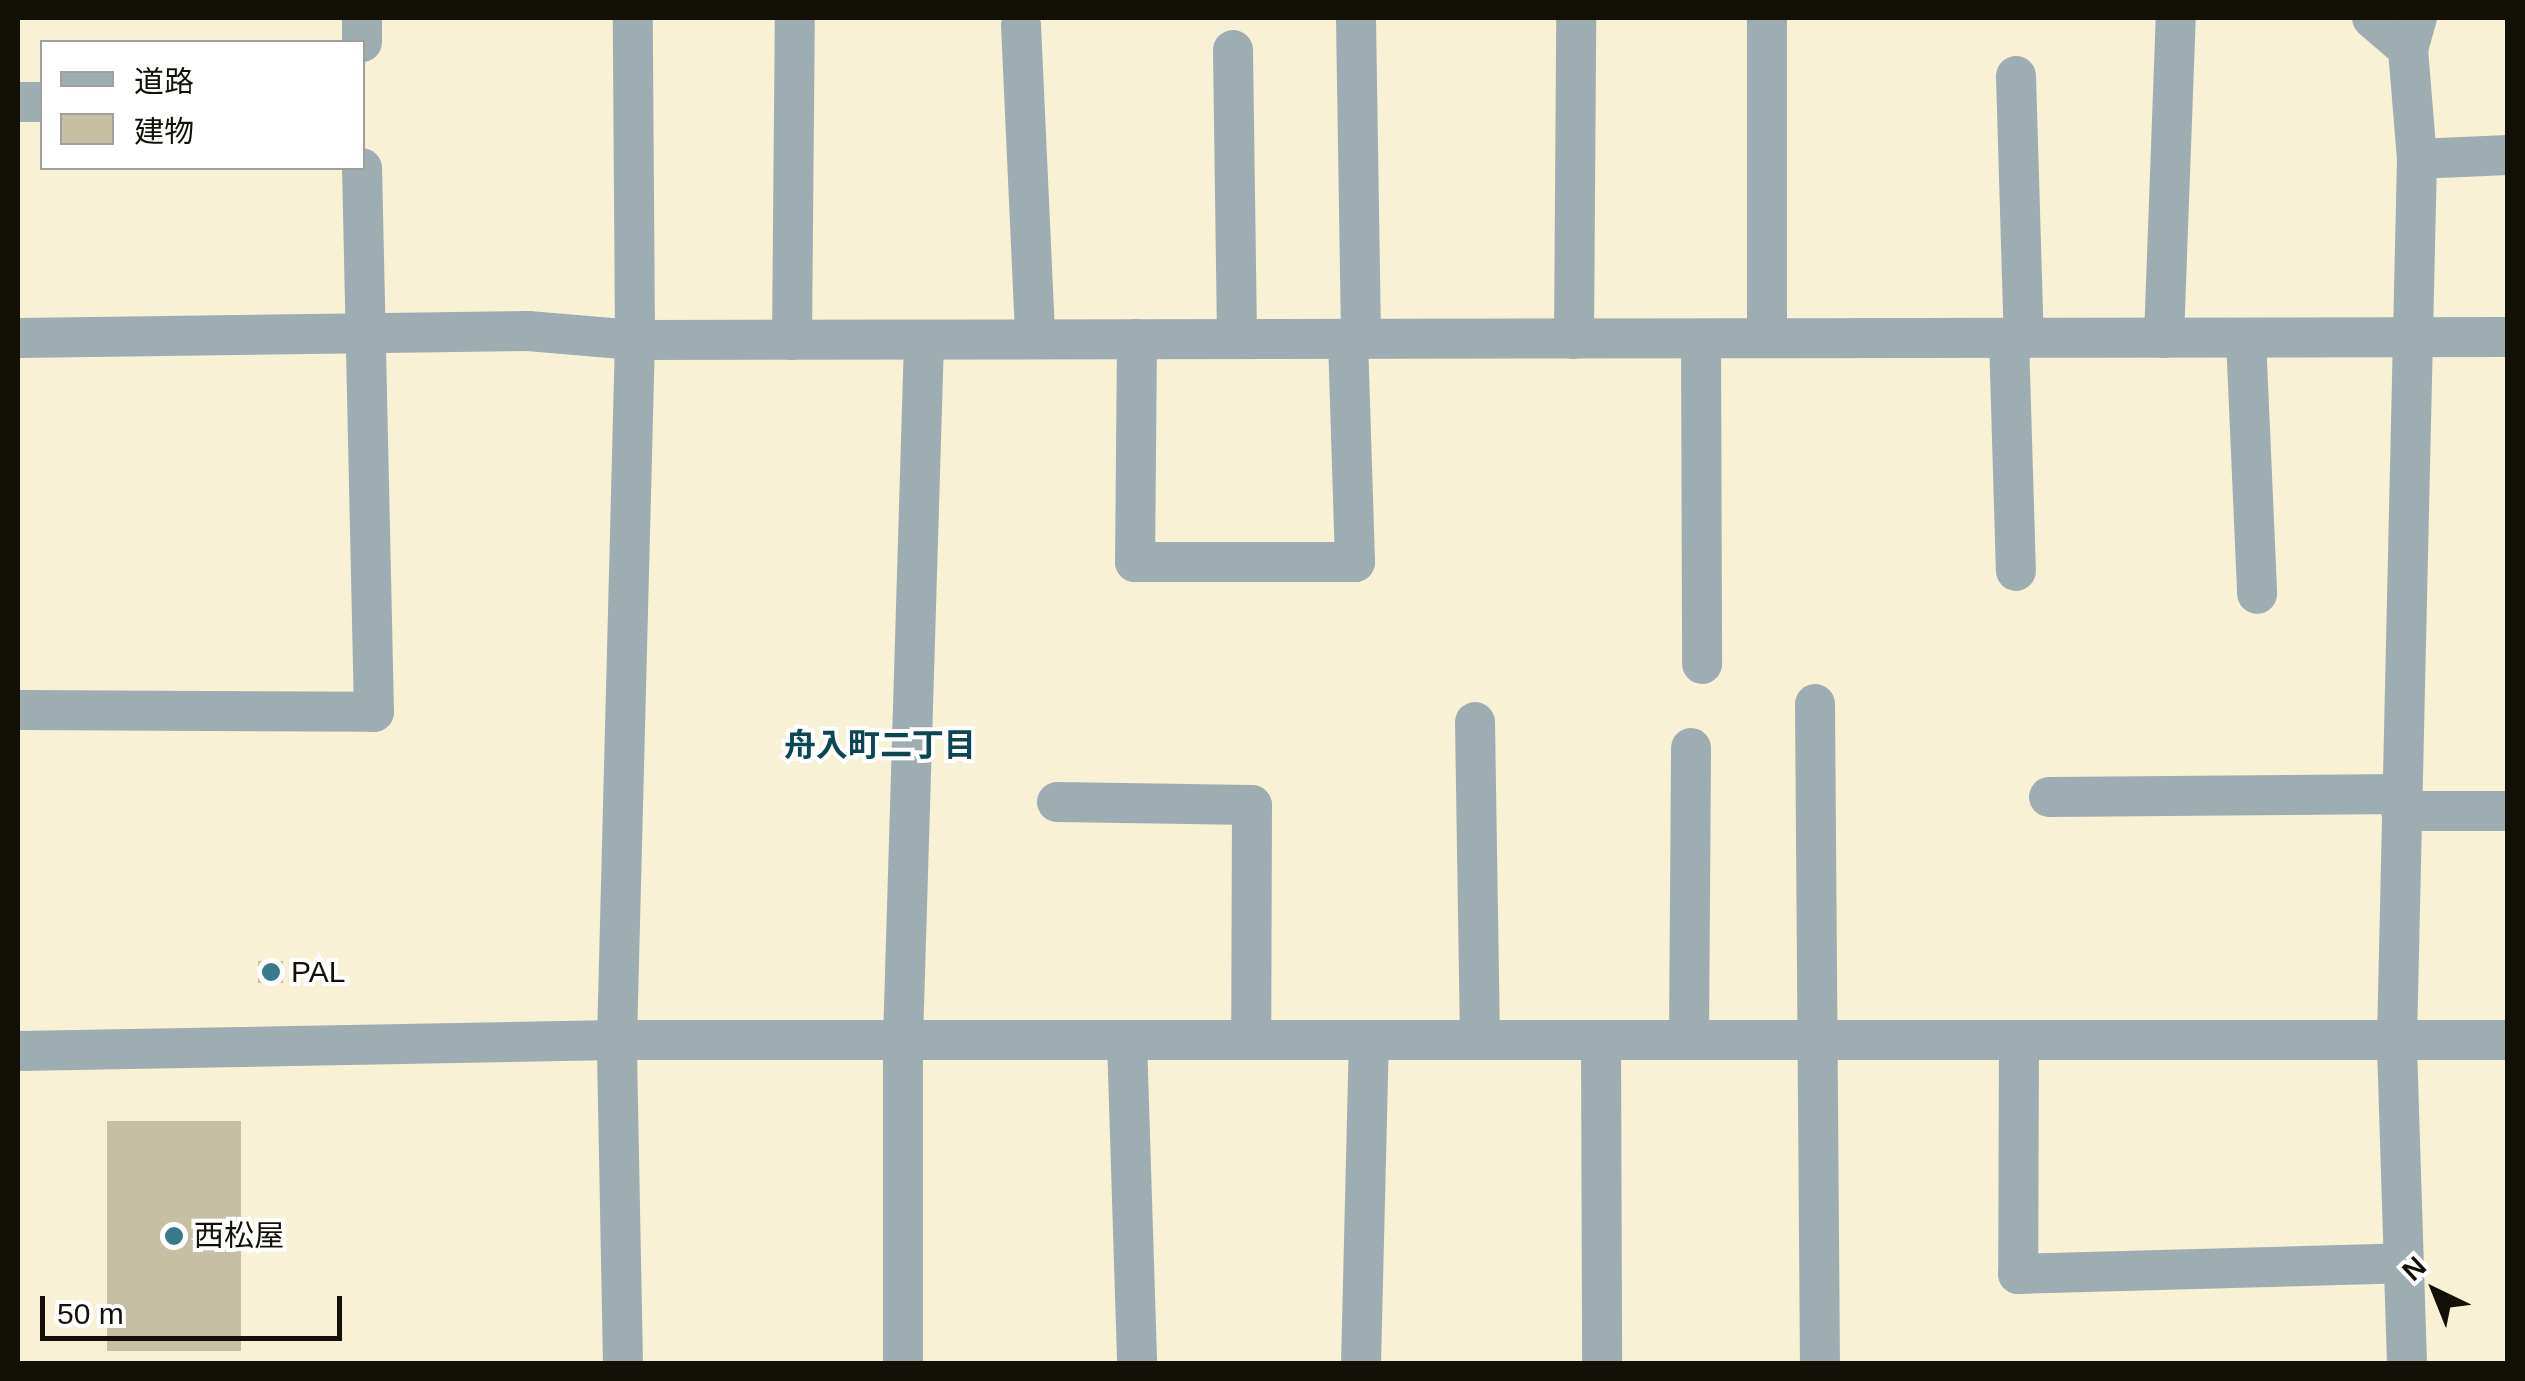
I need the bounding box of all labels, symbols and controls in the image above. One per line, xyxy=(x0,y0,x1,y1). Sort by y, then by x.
legend xyxy=(40,40,365,170)
text: 道路 xyxy=(134,65,194,98)
text: 建物 xyxy=(134,115,194,148)
district label: 舟入町二丁目 xyxy=(784,726,976,764)
place label: PAL xyxy=(291,954,345,990)
marker: PAL xyxy=(260,961,282,983)
place label: 西松屋 xyxy=(194,1218,284,1254)
marker: 西松屋 xyxy=(163,1225,185,1247)
north arrow xyxy=(2385,1241,2485,1341)
text: N xyxy=(2396,1250,2432,1287)
scale bar xyxy=(45,1276,348,1338)
text: 50 m xyxy=(57,1297,124,1330)

